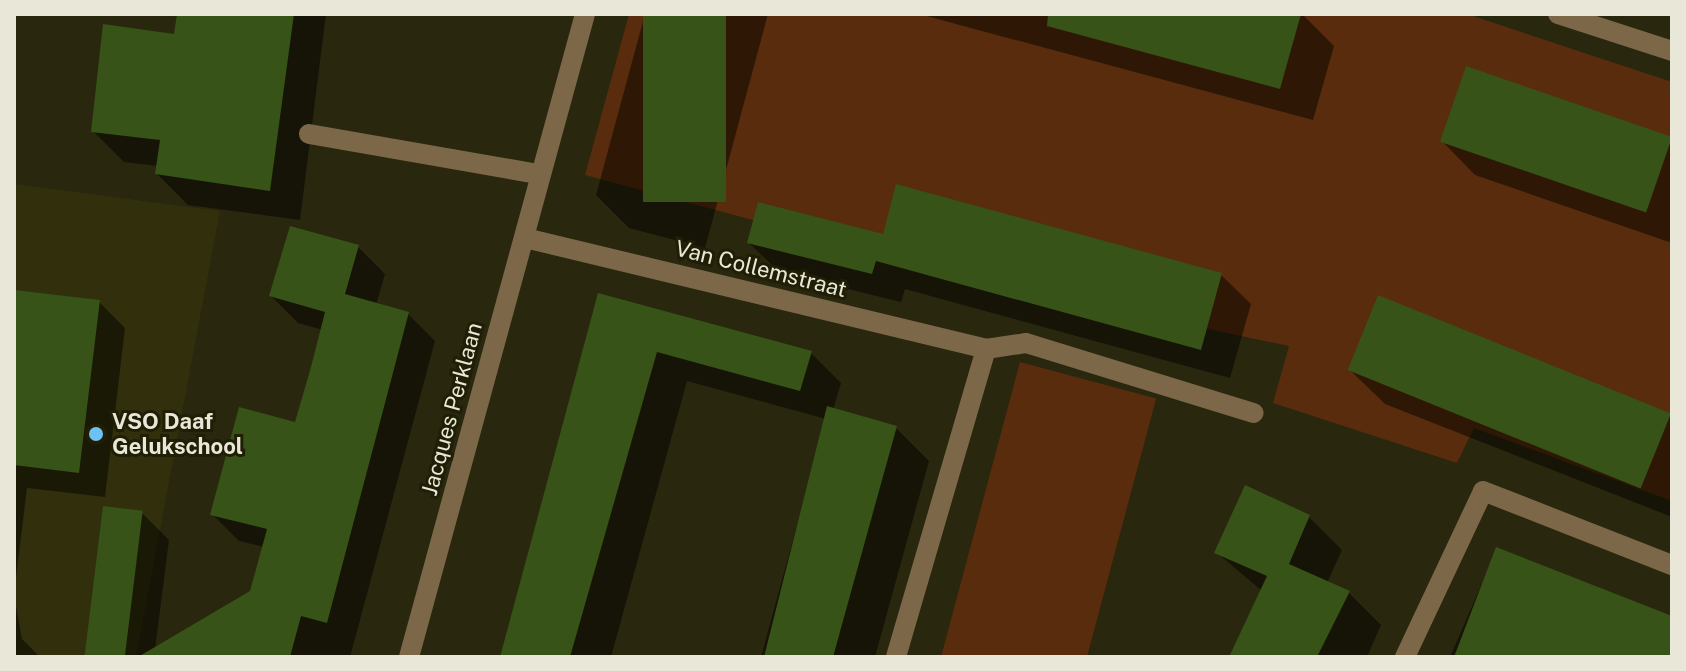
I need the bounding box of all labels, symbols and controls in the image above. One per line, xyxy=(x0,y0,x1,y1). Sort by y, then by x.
street label: Van Collemstraat xyxy=(673,235,849,303)
street label: Jacques Perklaan xyxy=(416,320,488,498)
place label: VSO Daaf Gelukschool xyxy=(112,408,243,460)
marker: VSO Daaf Gelukschool xyxy=(87,425,105,443)

